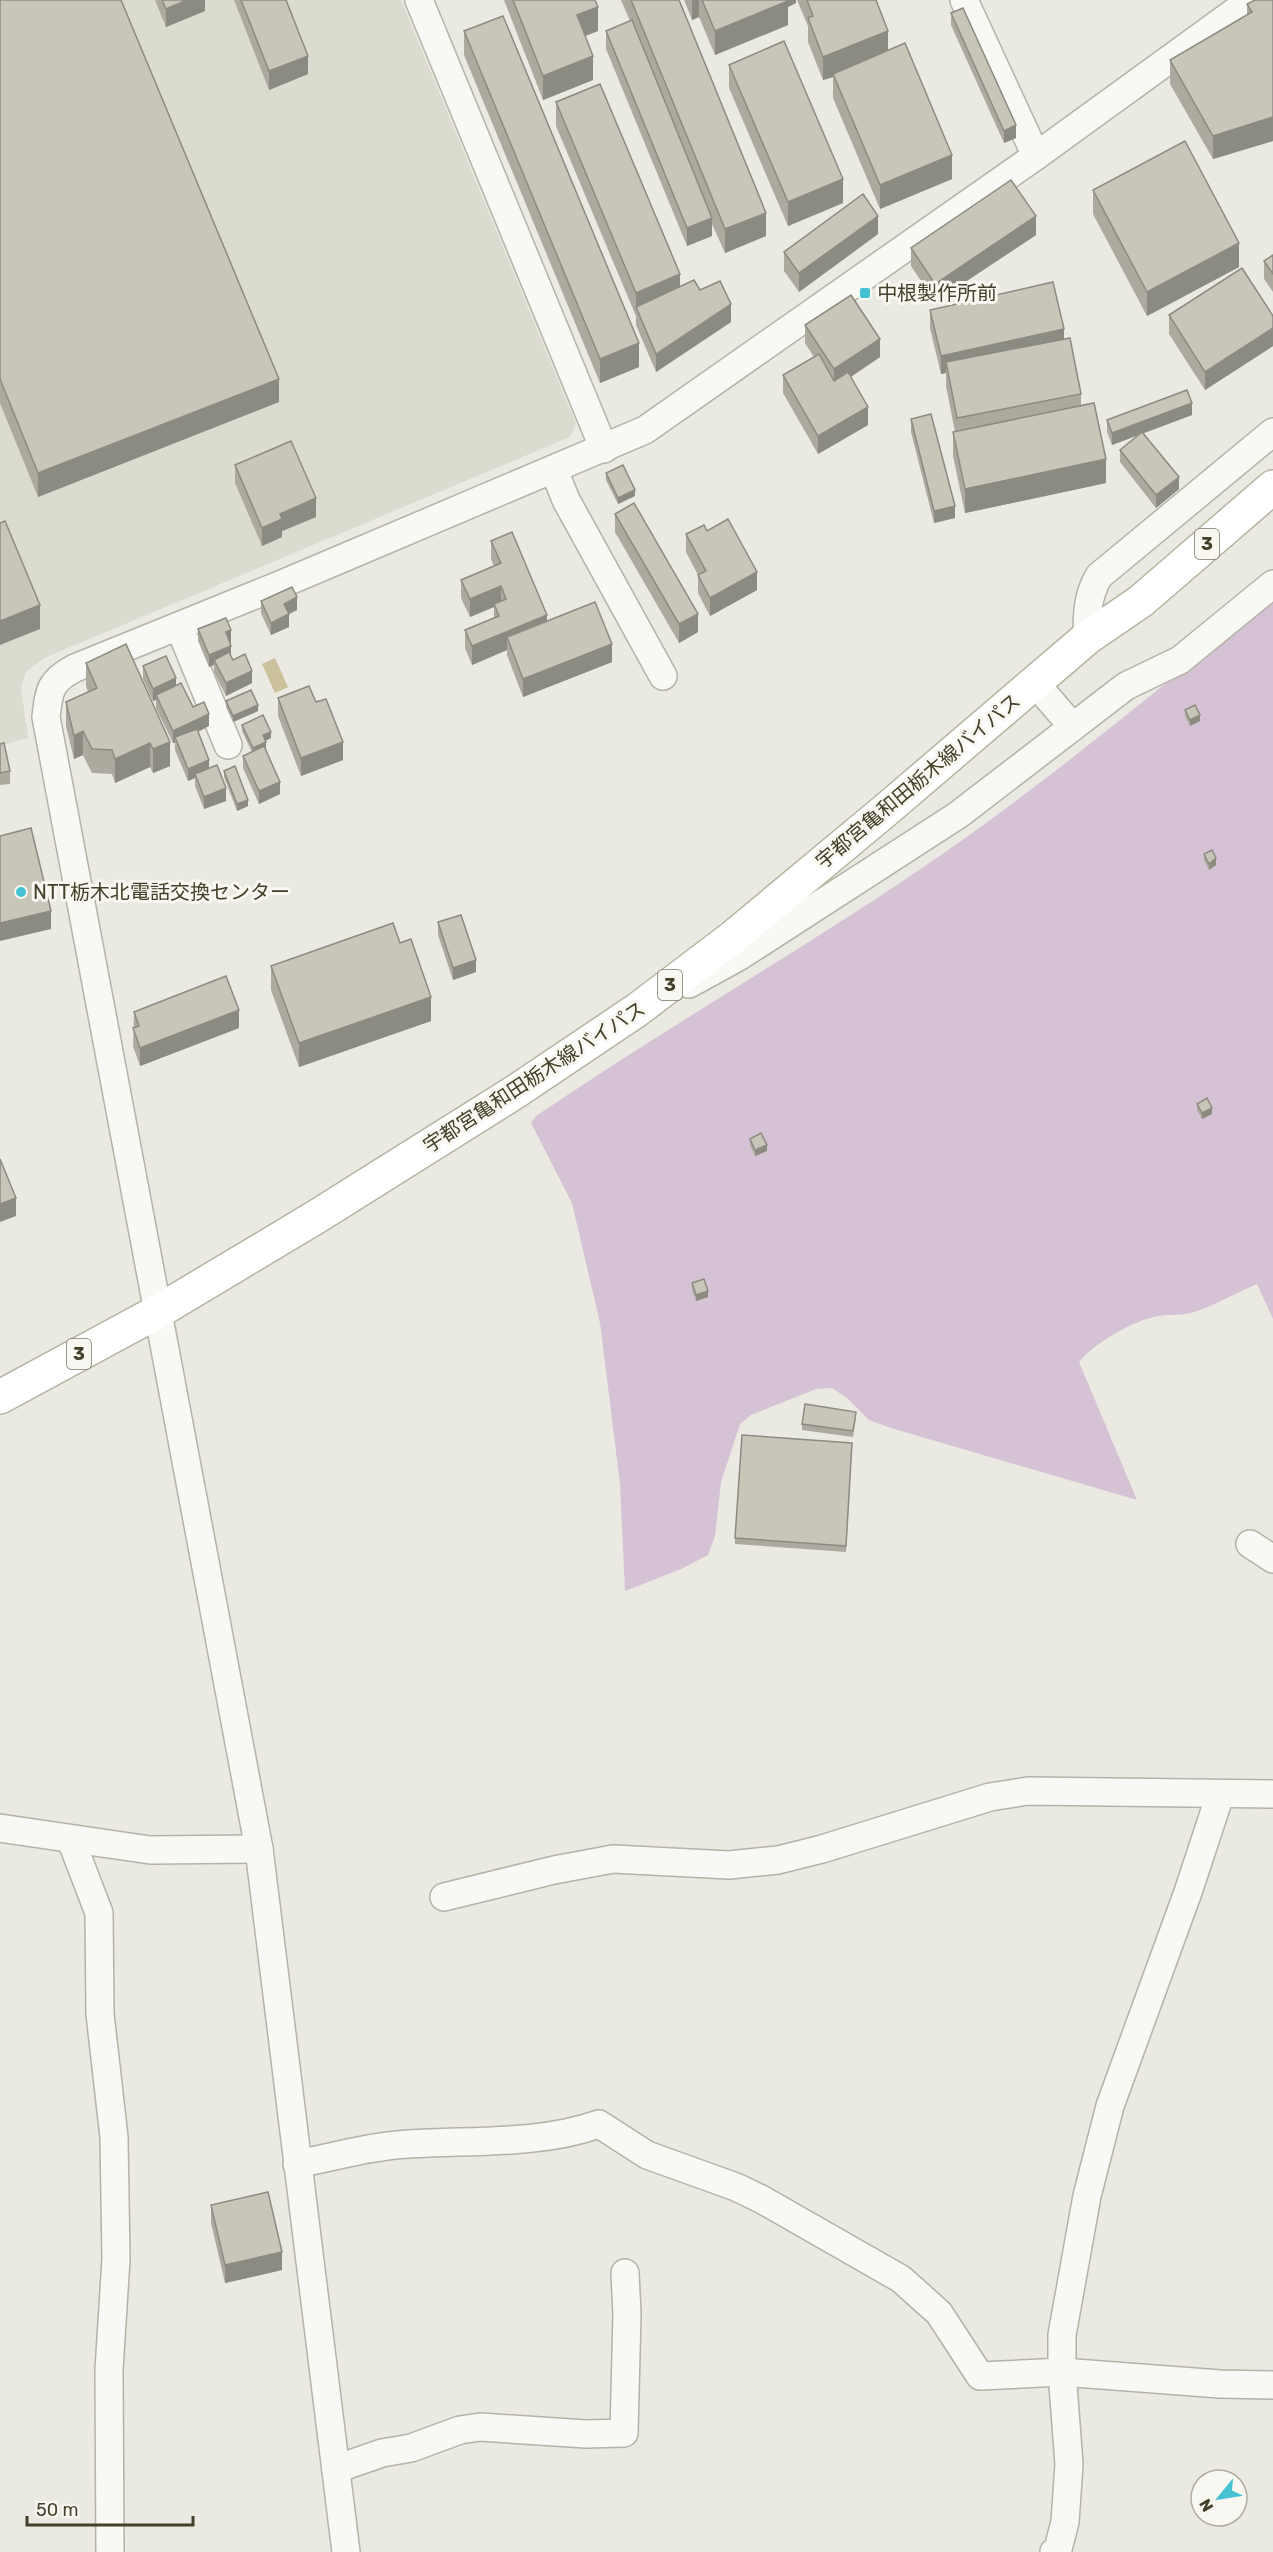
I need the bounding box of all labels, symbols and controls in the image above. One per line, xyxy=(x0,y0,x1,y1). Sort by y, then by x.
place label: 中根製作所前 xyxy=(877,281,997,305)
marker: 中根製作所前 xyxy=(858,286,872,300)
road number: 3 xyxy=(1195,529,1219,559)
street label: 宇都宮亀和田栃木線バイパス xyxy=(811,688,1025,874)
place label: NTT栃木北電話交換センター xyxy=(33,880,290,904)
marker: NTT栃木北電話交換センター xyxy=(14,885,28,899)
road number: 3 xyxy=(658,970,682,1000)
street label: 宇都宮亀和田栃木線バイパス xyxy=(419,996,649,1158)
road number: 3 xyxy=(67,1339,91,1369)
north arrow xyxy=(1189,2468,1249,2528)
scale bar xyxy=(27,2489,194,2527)
text: N xyxy=(1195,2496,1218,2515)
text: 50 m xyxy=(36,2499,79,2521)

